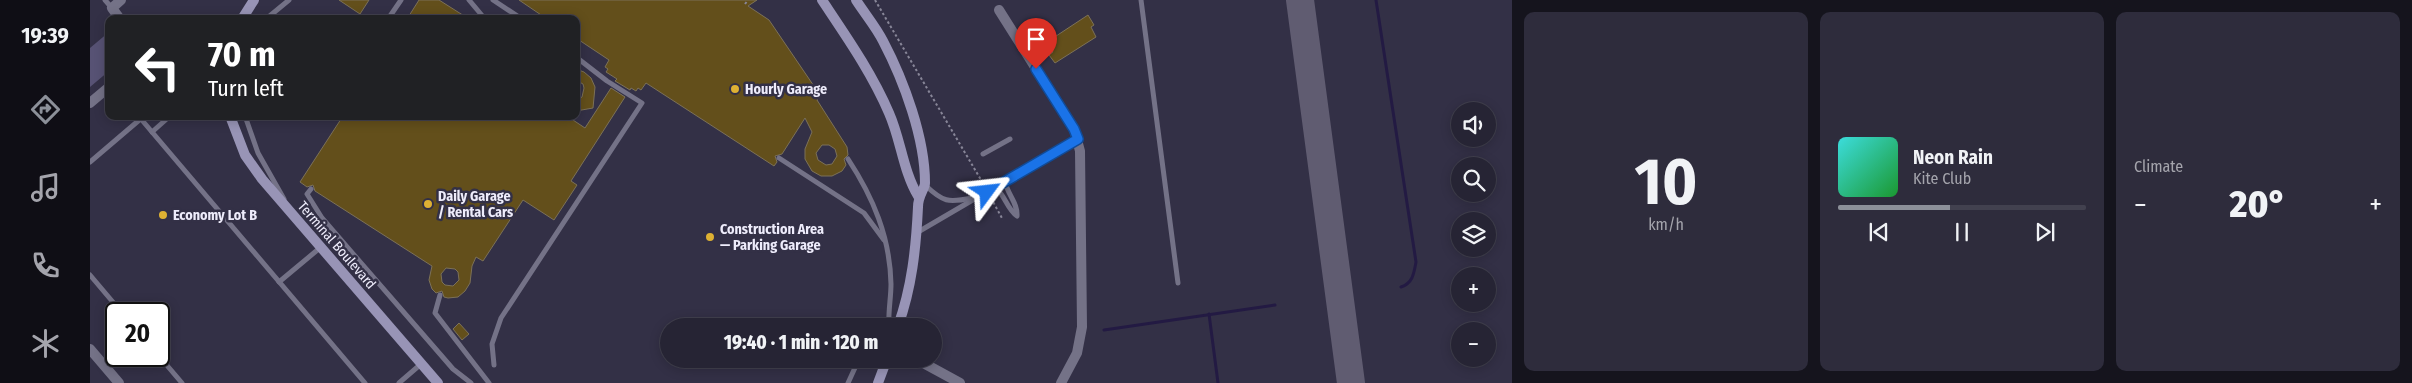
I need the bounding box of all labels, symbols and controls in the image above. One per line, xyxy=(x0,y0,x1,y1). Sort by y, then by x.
pin xyxy=(1015,18,1057,69)
text: 19:39 xyxy=(21,22,69,49)
icon: arrive xyxy=(1022,25,1050,53)
text: 70 m xyxy=(208,33,276,75)
icon: left xyxy=(125,35,190,100)
text: Turn left xyxy=(208,75,284,102)
place label: Hourly Garage xyxy=(745,81,827,98)
marker: Hourly Garage xyxy=(729,83,741,95)
icon: directions xyxy=(28,92,63,127)
map controls xyxy=(1451,102,1496,367)
button: sound xyxy=(1451,102,1496,147)
text: 10 xyxy=(1635,143,1698,221)
text: Neon Rain xyxy=(1913,146,1993,169)
button: search xyxy=(1451,157,1496,202)
text: Climate xyxy=(2134,157,2183,176)
position arrow xyxy=(960,165,1012,217)
text: Kite Club xyxy=(1913,169,1971,188)
icon: music xyxy=(28,170,63,205)
text: 20° xyxy=(2230,181,2286,227)
place label: Daily Garage / Rental Cars xyxy=(438,188,513,221)
text: − xyxy=(2134,188,2147,221)
text: + xyxy=(2369,188,2382,221)
street label: Terminal Boulevard xyxy=(294,198,379,293)
marker: Daily Garage / Rental Cars xyxy=(422,198,434,210)
place label: Economy Lot B xyxy=(173,207,257,224)
marker: Economy Lot B xyxy=(157,209,169,221)
button: layers xyxy=(1451,212,1496,257)
text: km/h xyxy=(1648,215,1684,234)
icon: previous xyxy=(1865,218,1893,246)
icon: pause xyxy=(1948,218,1976,246)
icon: next xyxy=(2031,218,2059,246)
place label: Construction Area — Parking Garage xyxy=(720,221,824,254)
marker: Construction Area — Parking Garage xyxy=(704,231,716,243)
icon: phone xyxy=(28,248,63,283)
button: + xyxy=(1451,267,1496,312)
speed limit sign: 20 xyxy=(105,302,170,367)
button: − xyxy=(1451,322,1496,367)
icon: climate xyxy=(28,326,63,361)
text: 19:40 · 1 min · 120 m xyxy=(724,331,878,354)

